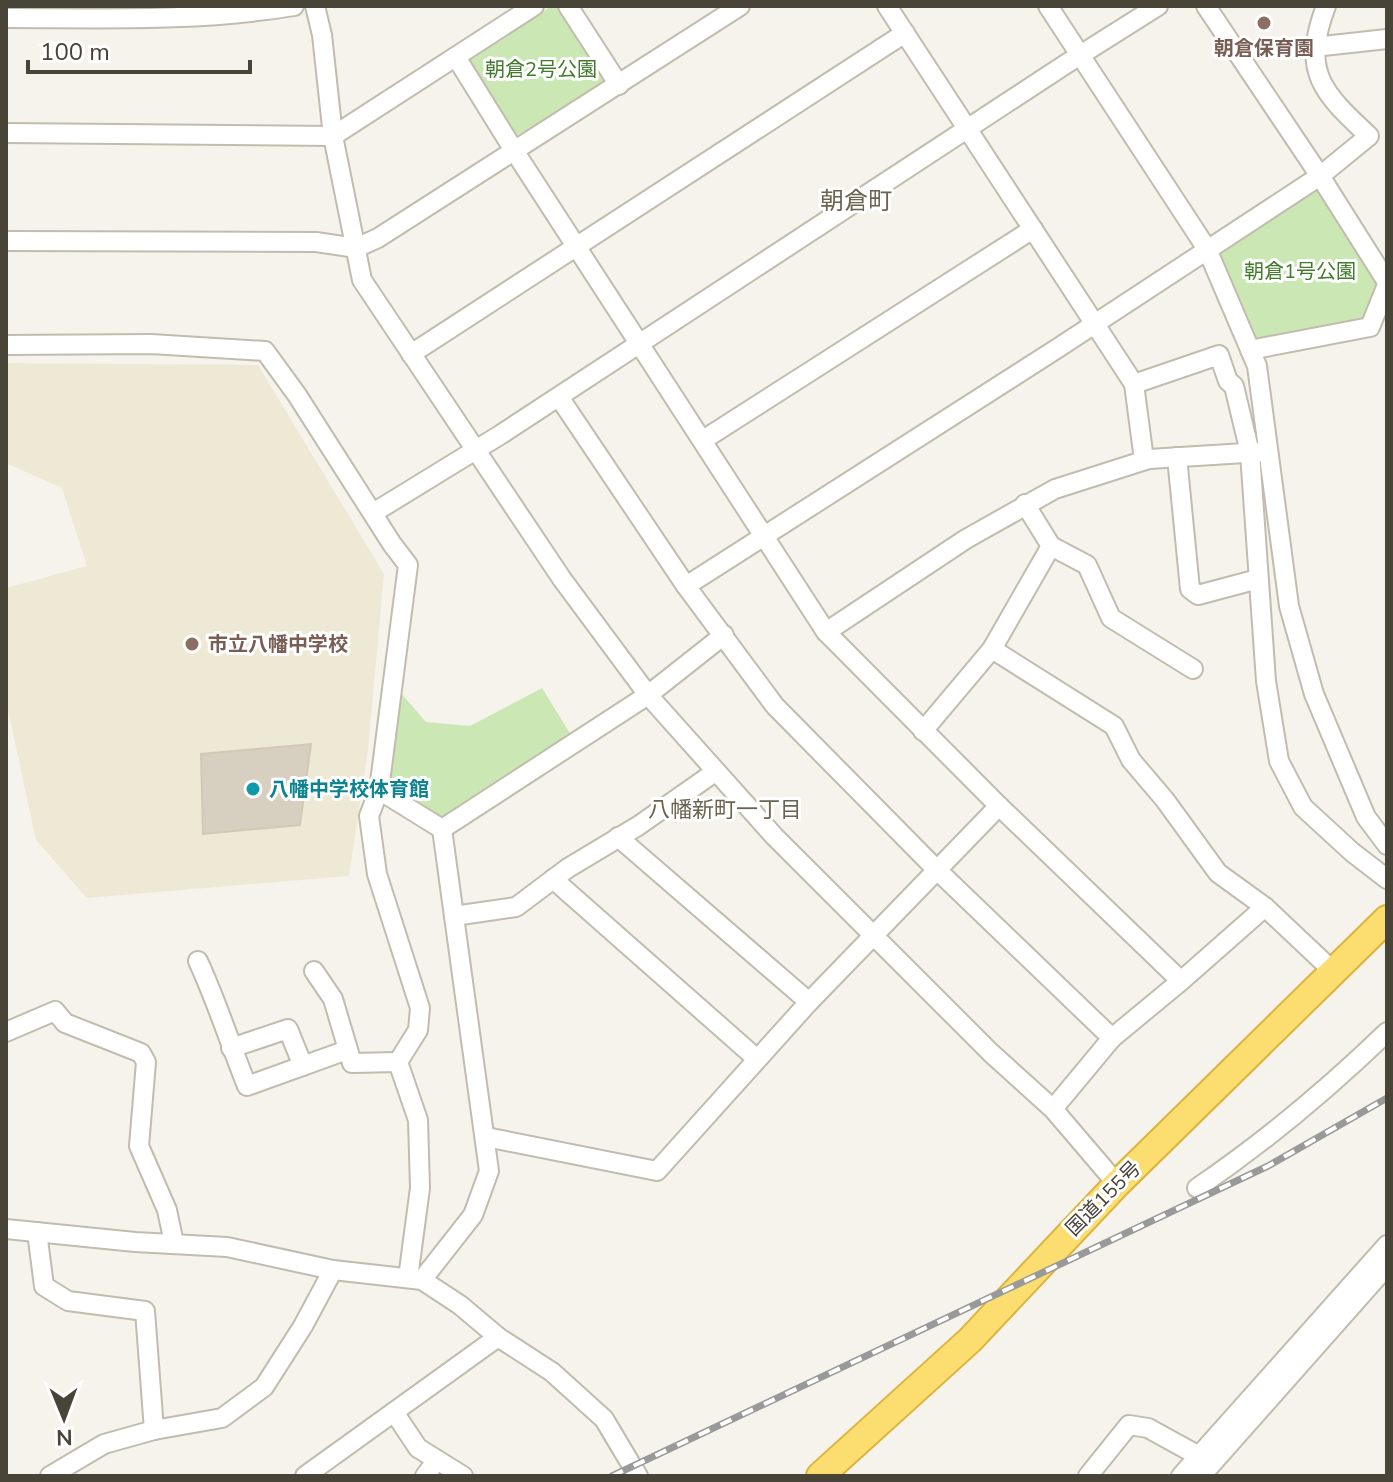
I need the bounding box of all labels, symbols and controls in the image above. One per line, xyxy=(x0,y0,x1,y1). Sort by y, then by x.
marker: 朝倉保育園 xyxy=(1255,14,1273,32)
scale bar xyxy=(28,24,250,74)
place label: 朝倉保育園 xyxy=(1214,35,1314,62)
text: 100 m xyxy=(40,36,110,68)
park label: 朝倉2号公園 xyxy=(485,56,597,83)
district label: 朝倉町 xyxy=(820,185,892,217)
park label: 朝倉1号公園 xyxy=(1244,258,1356,285)
place label: 市立八幡中学校 xyxy=(208,631,348,658)
marker: 市立八幡中学校 xyxy=(183,635,201,653)
place label: 八幡中学校体育館 xyxy=(269,776,429,803)
marker: 八幡中学校体育館 xyxy=(244,780,262,798)
district label: 八幡新町一丁目 xyxy=(648,795,802,825)
street label: 国道155号 xyxy=(1060,1155,1147,1242)
north arrow xyxy=(24,1378,104,1458)
text: N xyxy=(56,1422,73,1452)

